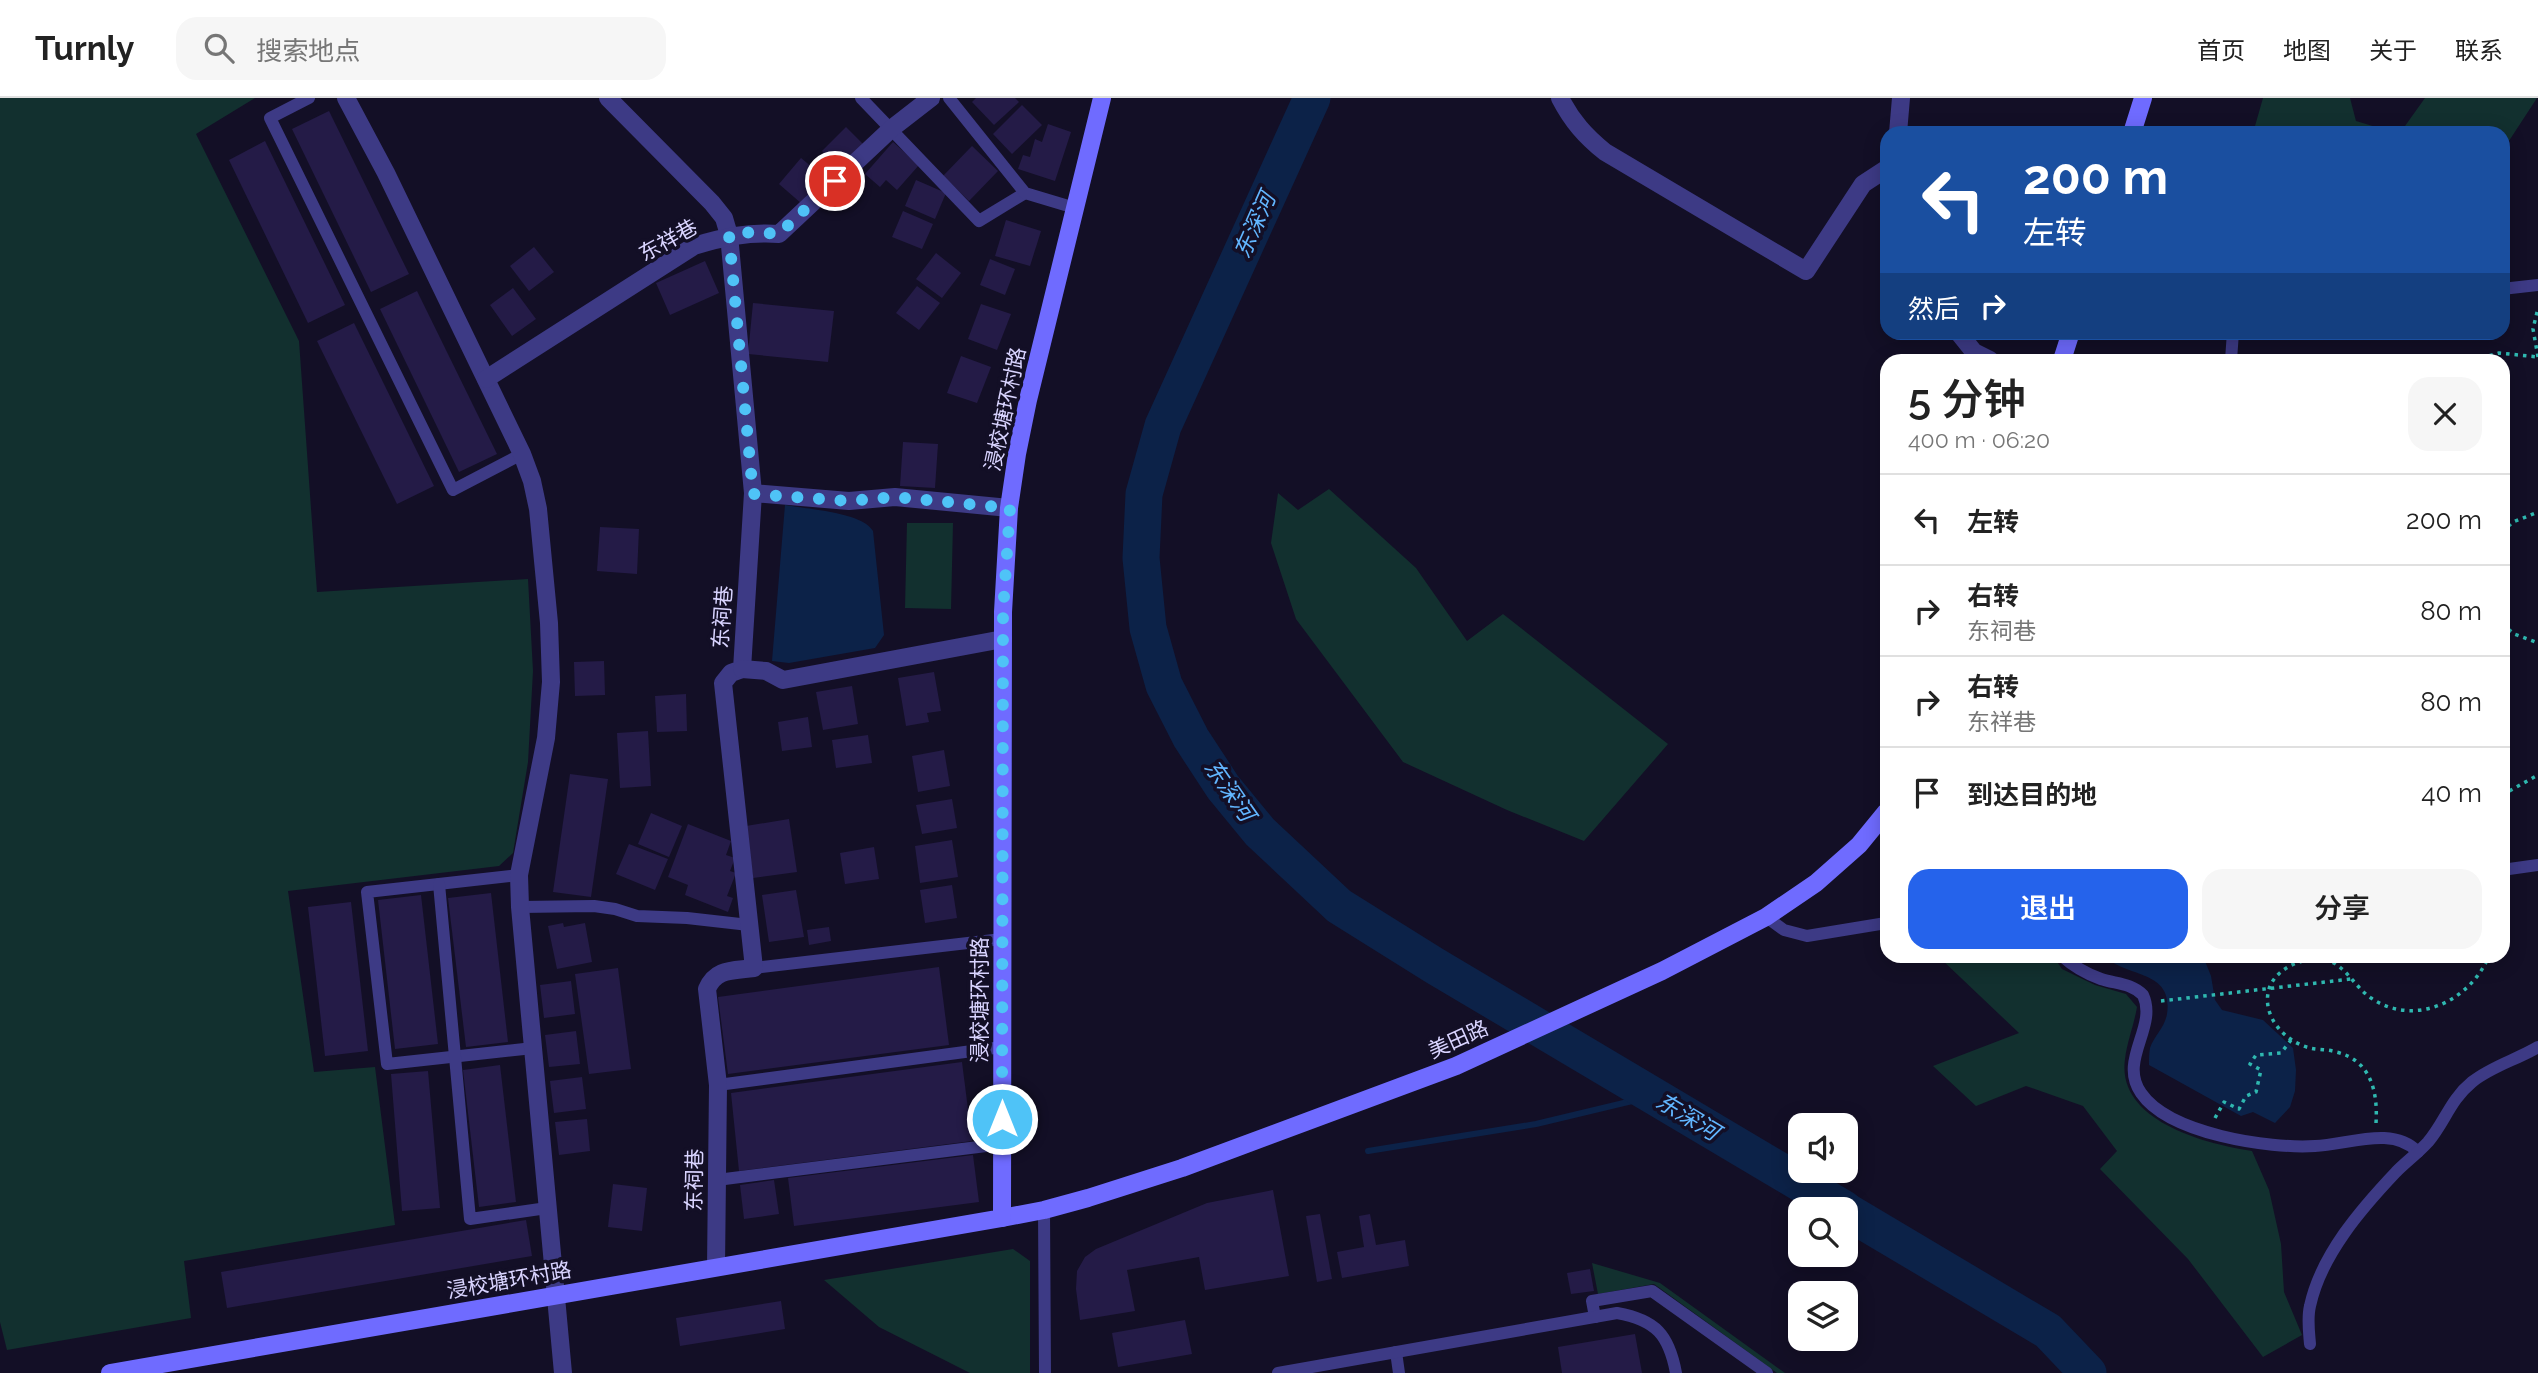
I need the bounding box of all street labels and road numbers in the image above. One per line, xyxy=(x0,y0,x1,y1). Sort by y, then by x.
street label: 东祥巷 xyxy=(634,214,702,266)
street label: 浸校塘环村路 xyxy=(980,345,1030,473)
street label: 东祠巷 xyxy=(707,585,737,649)
street label: 浸校塘环村路 xyxy=(967,937,992,1063)
street label: 美田路 xyxy=(1424,1015,1492,1063)
street label: 东祠巷 xyxy=(681,1148,707,1212)
street label: 浸校塘环村路 xyxy=(445,1257,573,1303)

